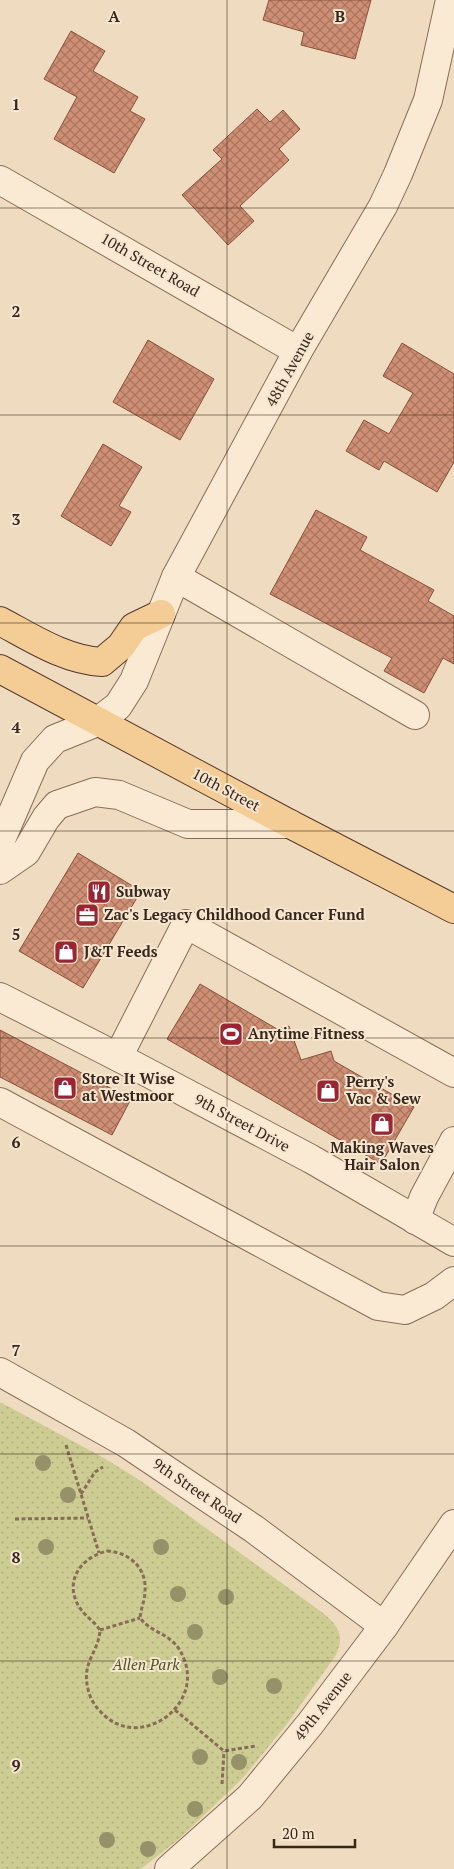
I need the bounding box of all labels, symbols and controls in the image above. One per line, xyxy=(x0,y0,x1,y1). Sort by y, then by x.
text: A xyxy=(108,5,120,27)
text: B xyxy=(335,5,345,27)
text: 1 xyxy=(11,93,21,115)
street label: 10th Street Road xyxy=(97,228,204,301)
text: 2 xyxy=(11,300,21,322)
street label: 48th Avenue xyxy=(260,327,318,410)
text: 3 xyxy=(11,508,21,530)
text: 4 xyxy=(11,716,21,738)
street label: 10th Street xyxy=(189,763,264,816)
restaurant icon: Subway xyxy=(86,879,112,905)
place label: Subway xyxy=(116,881,171,901)
office icon: Zac's Legacy Childhood Cancer Fund xyxy=(74,902,100,928)
place label: Zac's Legacy Childhood Cancer Fund xyxy=(104,904,365,924)
text: 5 xyxy=(11,923,21,945)
shop icon: J&T Feeds xyxy=(53,939,79,965)
place label: J&T Feeds xyxy=(84,941,158,961)
sports icon: Anytime Fitness xyxy=(218,1021,244,1047)
place label: Anytime Fitness xyxy=(248,1023,365,1043)
place label: Store It Wise at Westmoor xyxy=(82,1068,175,1105)
place label: Perry's Vac & Sew xyxy=(346,1071,421,1108)
shop icon: Store It Wise at Westmoor xyxy=(52,1075,78,1101)
shop icon: Perry's Vac & Sew xyxy=(315,1078,341,1104)
street label: 9th Street Drive xyxy=(191,1089,294,1156)
shop icon: Making Waves Hair Salon xyxy=(369,1111,395,1137)
text: 6 xyxy=(11,1131,21,1153)
place label: Making Waves Hair Salon xyxy=(330,1137,434,1174)
text: 7 xyxy=(11,1339,21,1361)
street label: 9th Street Road xyxy=(149,1453,246,1527)
text: 8 xyxy=(11,1546,21,1568)
park label: Allen Park xyxy=(112,1654,180,1674)
street label: 49th Avenue xyxy=(289,1667,356,1744)
text: 9 xyxy=(11,1754,21,1776)
scale bar xyxy=(274,1816,355,1848)
text: 20 m xyxy=(282,1823,315,1843)

